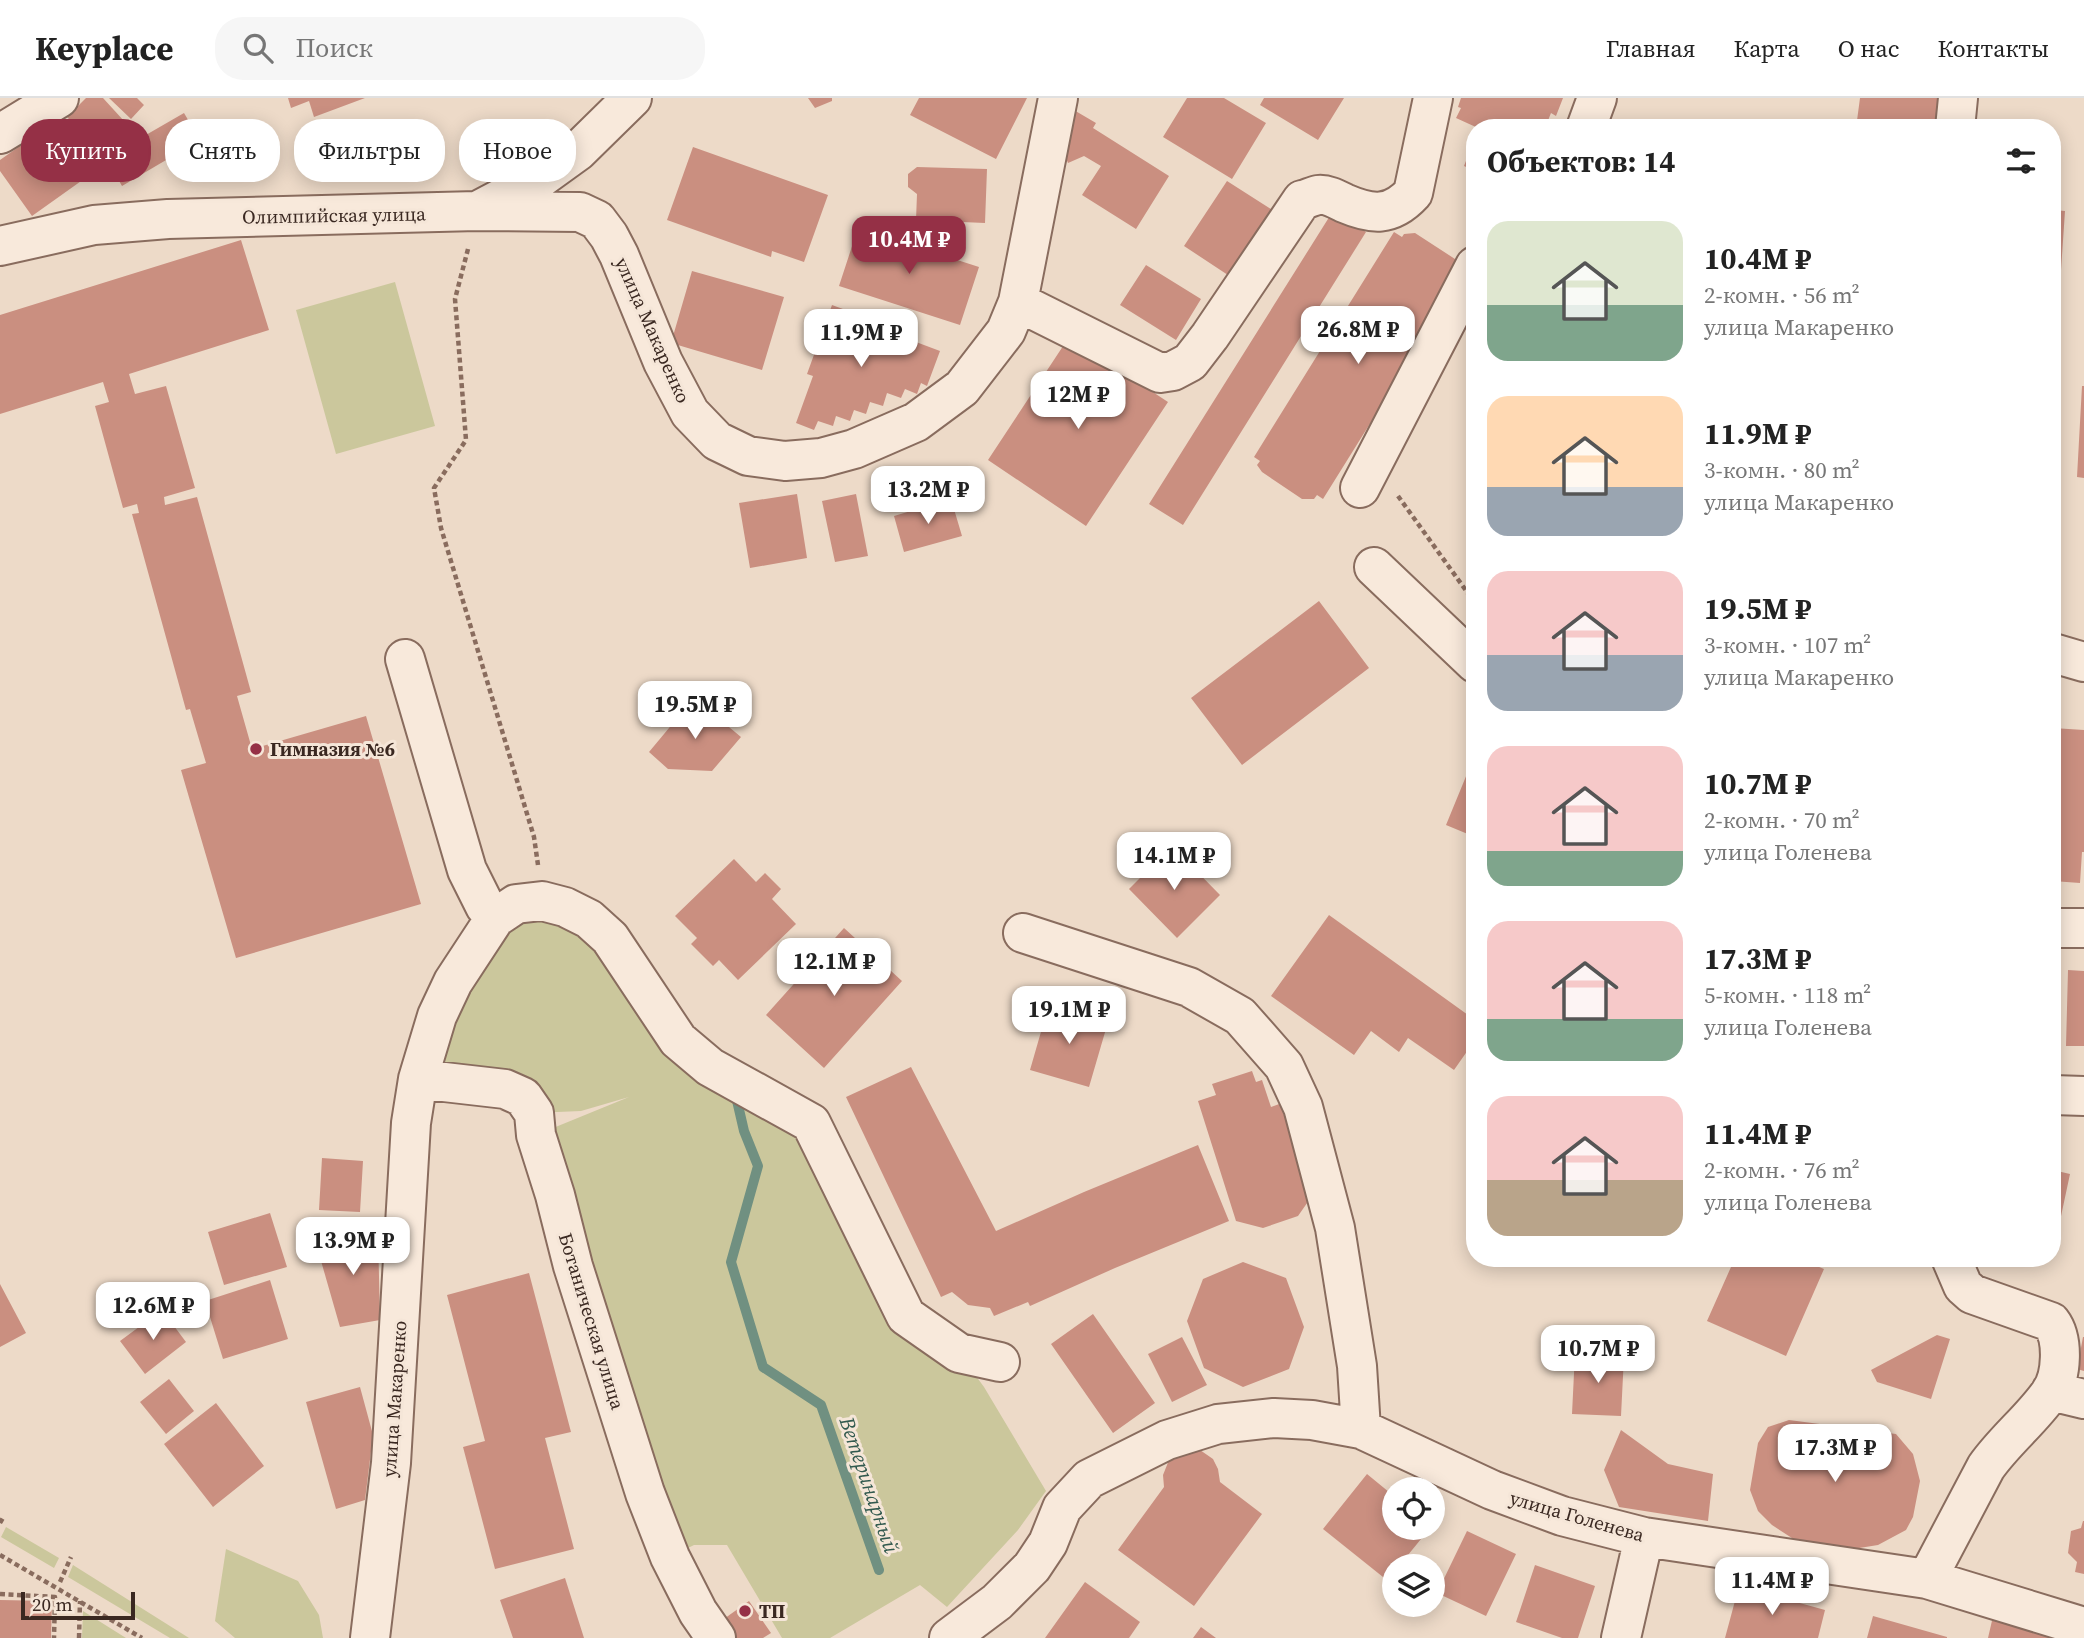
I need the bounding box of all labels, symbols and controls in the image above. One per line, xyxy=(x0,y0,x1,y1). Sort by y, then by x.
search box xyxy=(215,17,705,80)
text: Keyplace xyxy=(35,26,173,71)
icon: search xyxy=(239,29,277,67)
text: Поиск xyxy=(295,30,373,66)
text: Главная xyxy=(1606,32,1695,65)
text: Карта xyxy=(1733,32,1800,65)
text: О нас xyxy=(1838,32,1899,65)
text: Контакты xyxy=(1937,32,2049,65)
chip: Купить xyxy=(21,119,151,182)
chip: Снять xyxy=(165,119,280,182)
chip: Фильтры xyxy=(294,119,445,182)
chip: Новое xyxy=(459,119,576,182)
text: Объектов: 14 xyxy=(1487,141,1675,182)
icon: filters xyxy=(2002,142,2040,180)
street label: Олимпийская улица xyxy=(242,200,426,230)
pin: 10.4M ₽ xyxy=(844,216,974,276)
text: 10.4M ₽ xyxy=(868,223,950,255)
text: 10.4M ₽ xyxy=(1704,238,1811,279)
icon: home xyxy=(1543,249,1627,333)
street label: улица Макаренко xyxy=(609,253,697,407)
text: 2-комн. · 56 m² xyxy=(1704,279,1860,311)
pin: 26.8M ₽ xyxy=(1293,306,1423,366)
pin: 11.9M ₽ xyxy=(796,310,926,369)
text: улица Макаренко xyxy=(1704,311,1894,343)
text: 26.8M ₽ xyxy=(1317,313,1399,345)
text: 11.9M ₽ xyxy=(820,316,902,348)
pin: 12M ₽ xyxy=(1029,372,1127,431)
text: 12M ₽ xyxy=(1047,378,1109,410)
text: 11.9M ₽ xyxy=(1704,413,1811,454)
icon: home xyxy=(1543,424,1627,508)
text: 3-комн. · 80 m² xyxy=(1704,454,1860,486)
pin: 13.2M ₽ xyxy=(863,466,993,526)
text: 13.2M ₽ xyxy=(887,473,969,505)
text: улица Макаренко xyxy=(1704,486,1894,518)
text: 19.5M ₽ xyxy=(1704,588,1811,629)
icon: home xyxy=(1543,599,1627,683)
text: 3-комн. · 107 m² xyxy=(1704,629,1871,661)
text: улица Макаренко xyxy=(1704,661,1894,693)
pin: 19.5M ₽ xyxy=(630,682,760,741)
text: 19.5M ₽ xyxy=(654,688,736,720)
place label: Гимназия №6 xyxy=(270,736,395,762)
marker: Гимназия №6 xyxy=(248,741,264,757)
text: 10.7M ₽ xyxy=(1704,763,1811,804)
icon: home xyxy=(1543,774,1627,858)
text: 2-комн. · 70 m² xyxy=(1704,804,1860,836)
pin: 14.1M ₽ xyxy=(1109,832,1239,892)
text: улица Голенева xyxy=(1704,836,1872,868)
text: 14.1M ₽ xyxy=(1133,839,1215,871)
text: 17.3M ₽ xyxy=(1704,938,1811,979)
pin: 12.1M ₽ xyxy=(769,939,899,998)
text: 12.1M ₽ xyxy=(793,945,875,977)
icon: home xyxy=(1543,949,1627,1033)
text: 5-комн. · 118 m² xyxy=(1704,979,1871,1011)
pin: 19.1M ₽ xyxy=(1004,986,1134,1046)
text: 19.1M ₽ xyxy=(1028,993,1110,1025)
text: улица Голенева xyxy=(1704,1011,1872,1043)
text: 11.4M ₽ xyxy=(1704,1113,1811,1154)
icon: home xyxy=(1543,1124,1627,1208)
text: 2-комн. · 76 m² xyxy=(1704,1154,1860,1186)
text: улица Голенева xyxy=(1704,1186,1872,1218)
pin: 13.9M ₽ xyxy=(288,1218,418,1277)
text: 13.9M ₽ xyxy=(312,1224,394,1256)
street label: Ботаническая улица xyxy=(553,1230,631,1413)
pin: 12.6M ₽ xyxy=(88,1282,218,1342)
text: 12.6M ₽ xyxy=(112,1289,194,1321)
street label: улица Макаренко xyxy=(376,1320,412,1478)
pin: 10.7M ₽ xyxy=(1533,1326,1663,1385)
text: 10.7M ₽ xyxy=(1557,1332,1639,1364)
water label: Ветеринарный xyxy=(832,1412,906,1557)
pin: 17.3M ₽ xyxy=(1770,1424,1900,1484)
text: 17.3M ₽ xyxy=(1794,1431,1876,1463)
map controls xyxy=(1382,1477,1445,1617)
button: locate xyxy=(1382,1477,1445,1540)
street label: улица Голенева xyxy=(1507,1484,1648,1548)
button: layers xyxy=(1382,1554,1445,1617)
pin: 11.4M ₽ xyxy=(1707,1558,1837,1617)
text: 11.4M ₽ xyxy=(1731,1564,1813,1596)
scale bar xyxy=(21,1589,135,1621)
text: 20 m xyxy=(32,1591,73,1617)
place label: ТП xyxy=(759,1598,785,1624)
marker: ТП xyxy=(737,1603,753,1619)

